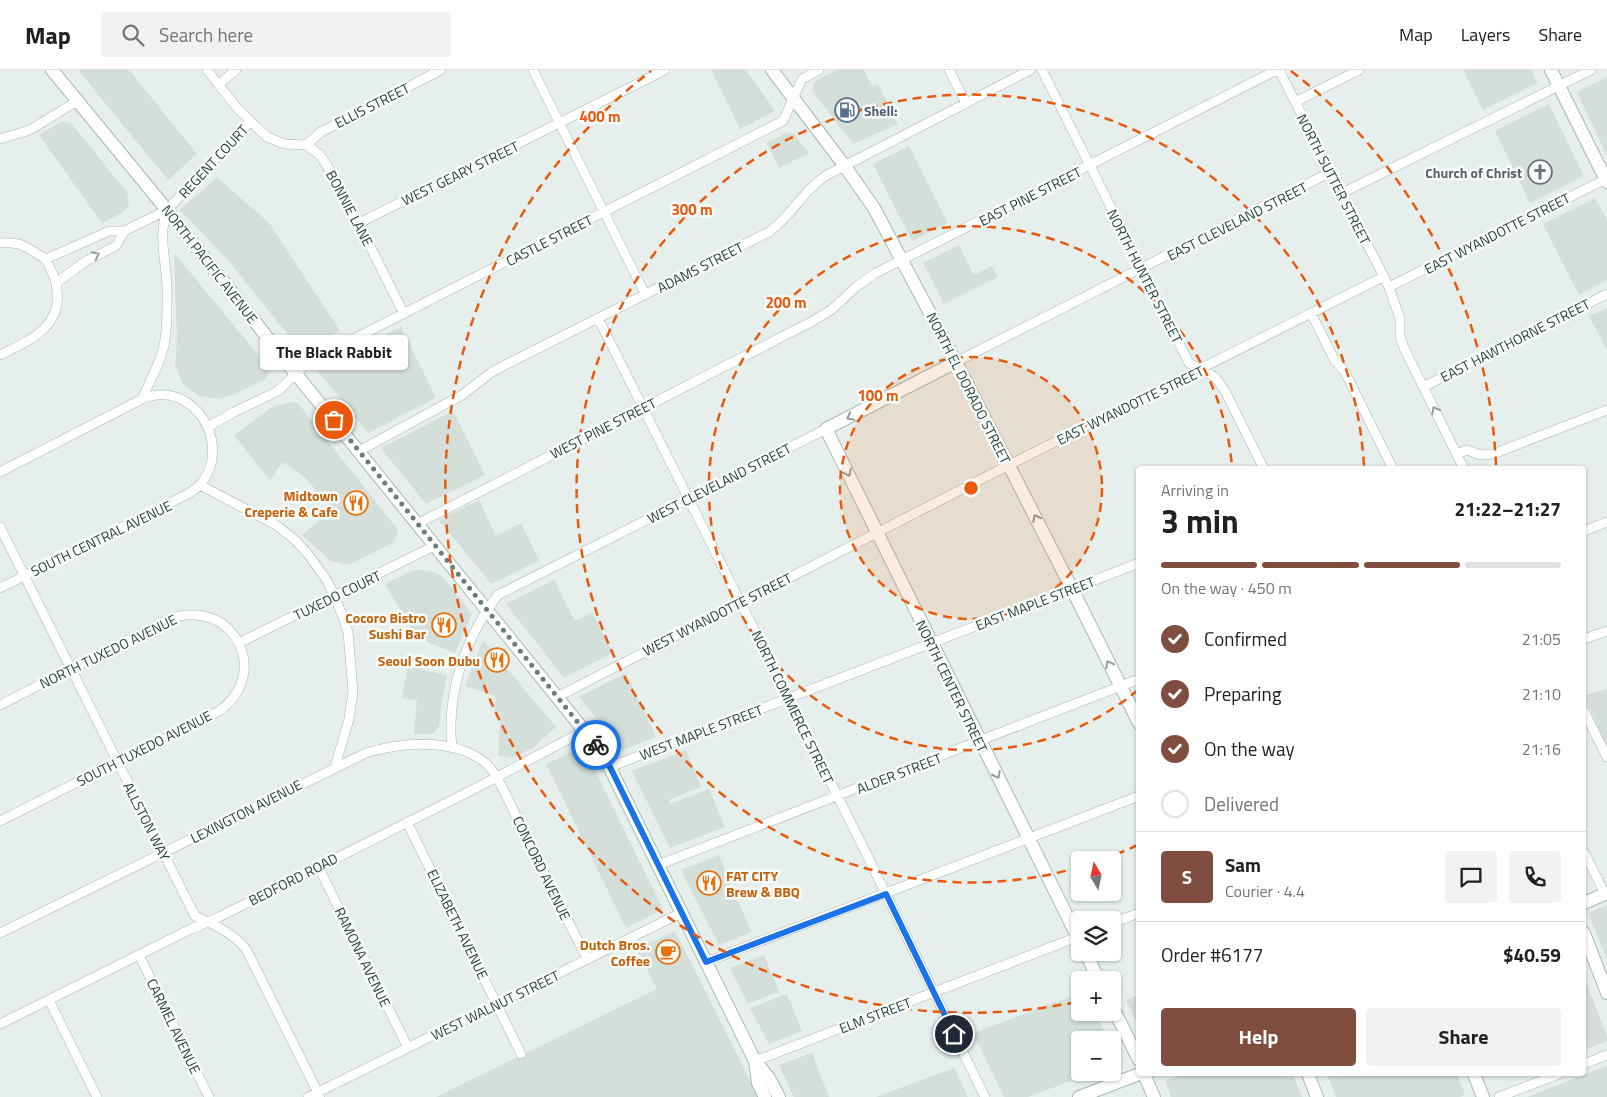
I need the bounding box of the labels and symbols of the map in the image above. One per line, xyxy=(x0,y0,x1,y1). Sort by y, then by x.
street label: ELLIS STREET xyxy=(331,77,414,133)
fuel station icon: Shell: xyxy=(834,97,860,123)
place label: Shell: xyxy=(864,100,898,121)
text: 400 m xyxy=(579,105,621,128)
street label: NORTH SUTTER STREET xyxy=(1292,110,1376,249)
street label: REGENT COURT xyxy=(173,119,253,203)
street label: WEST GEARY STREET xyxy=(398,135,523,211)
church icon: Church of Christ xyxy=(1527,159,1553,185)
street label: EAST PINE STREET xyxy=(975,161,1085,231)
place label: Church of Christ xyxy=(1425,162,1522,183)
street label: BONNIE LANE xyxy=(321,166,379,250)
street label: EAST CLEVELAND STREET xyxy=(1163,176,1311,266)
street label: EAST WYANDOTTE STREET xyxy=(1420,187,1574,279)
text: 300 m xyxy=(671,198,713,221)
street label: NORTH PACIFIC AVENUE xyxy=(157,200,263,328)
street label: NORTH HUNTER STREET xyxy=(1102,205,1188,347)
street label: CASTLE STREET xyxy=(502,209,597,271)
street label: ADAMS STREET xyxy=(653,236,747,298)
one-way arrow xyxy=(91,251,100,261)
text: 200 m xyxy=(765,291,807,314)
street label: EAST HAWTHORNE STREET xyxy=(1437,293,1594,387)
street label: NORTH EL DORADO STREET xyxy=(922,309,1017,468)
callout: The Black Rabbit xyxy=(260,335,408,370)
street label: EAST WYANDOTTE STREET xyxy=(1053,360,1208,450)
text: 100 m xyxy=(857,384,899,407)
street label: WEST PINE STREET xyxy=(546,392,660,464)
pin xyxy=(313,399,355,441)
one-way arrow xyxy=(1431,406,1441,415)
one-way arrow xyxy=(847,411,856,421)
street label: WEST CLEVELAND STREET xyxy=(643,437,795,528)
one-way arrow xyxy=(841,468,852,477)
centre of rings xyxy=(962,479,980,497)
place label: Midtown Creperie & Cafe xyxy=(245,485,338,522)
restaurant icon: Midtown Creperie & Cafe xyxy=(343,490,369,516)
street label: SOUTH CENTRAL AVENUE xyxy=(27,495,175,581)
one-way arrow xyxy=(1032,515,1042,524)
street label: TUXEDO COURT xyxy=(290,564,385,625)
street label: WEST WYANDOTTE STREET xyxy=(639,567,796,661)
street label: EAST MAPLE STREET xyxy=(972,570,1098,635)
place label: Cocoro Bistro Sushi Bar xyxy=(345,607,426,644)
street label: NORTH TUXEDO AVENUE xyxy=(36,608,180,693)
restaurant icon: Cocoro Bistro Sushi Bar xyxy=(431,612,457,638)
street label: NORTH CENTER STREET xyxy=(911,616,994,756)
street label: NORTH COMMERCE STREET xyxy=(747,627,840,788)
restaurant icon: Seoul Soon Dubu xyxy=(484,647,510,673)
place label: Seoul Soon Dubu xyxy=(378,650,480,671)
one-way arrow xyxy=(1105,660,1115,669)
street label: WEST MAPLE STREET xyxy=(636,699,766,765)
street label: SOUTH TUXEDO AVENUE xyxy=(73,705,215,791)
courier xyxy=(571,720,621,770)
street label: ALDER STREET xyxy=(853,747,945,799)
one-way arrow xyxy=(991,770,1001,779)
street label: LEXINGTON AVENUE xyxy=(187,774,306,848)
street label: ALLSTON WAY xyxy=(118,778,176,864)
street label: CONCORD AVENUE xyxy=(508,812,576,924)
street label: BEDFORD ROAD xyxy=(245,847,341,911)
north arrow xyxy=(1071,851,1121,901)
street label: ELIZABETH AVENUE xyxy=(422,865,494,983)
place label: FAT CITY Brew & BBQ xyxy=(726,865,800,902)
restaurant icon: FAT CITY Brew & BBQ xyxy=(696,870,722,896)
street label: RAMONA AVENUE xyxy=(330,903,396,1011)
place label: Dutch Bros. Coffee xyxy=(580,934,650,971)
cafe icon: Dutch Bros. Coffee xyxy=(655,939,681,965)
street label: WEST WALNUT STREET xyxy=(427,964,563,1045)
street label: CARMEL AVENUE xyxy=(142,975,206,1078)
street label: ELM STREET xyxy=(836,991,915,1038)
pin xyxy=(933,1013,975,1055)

